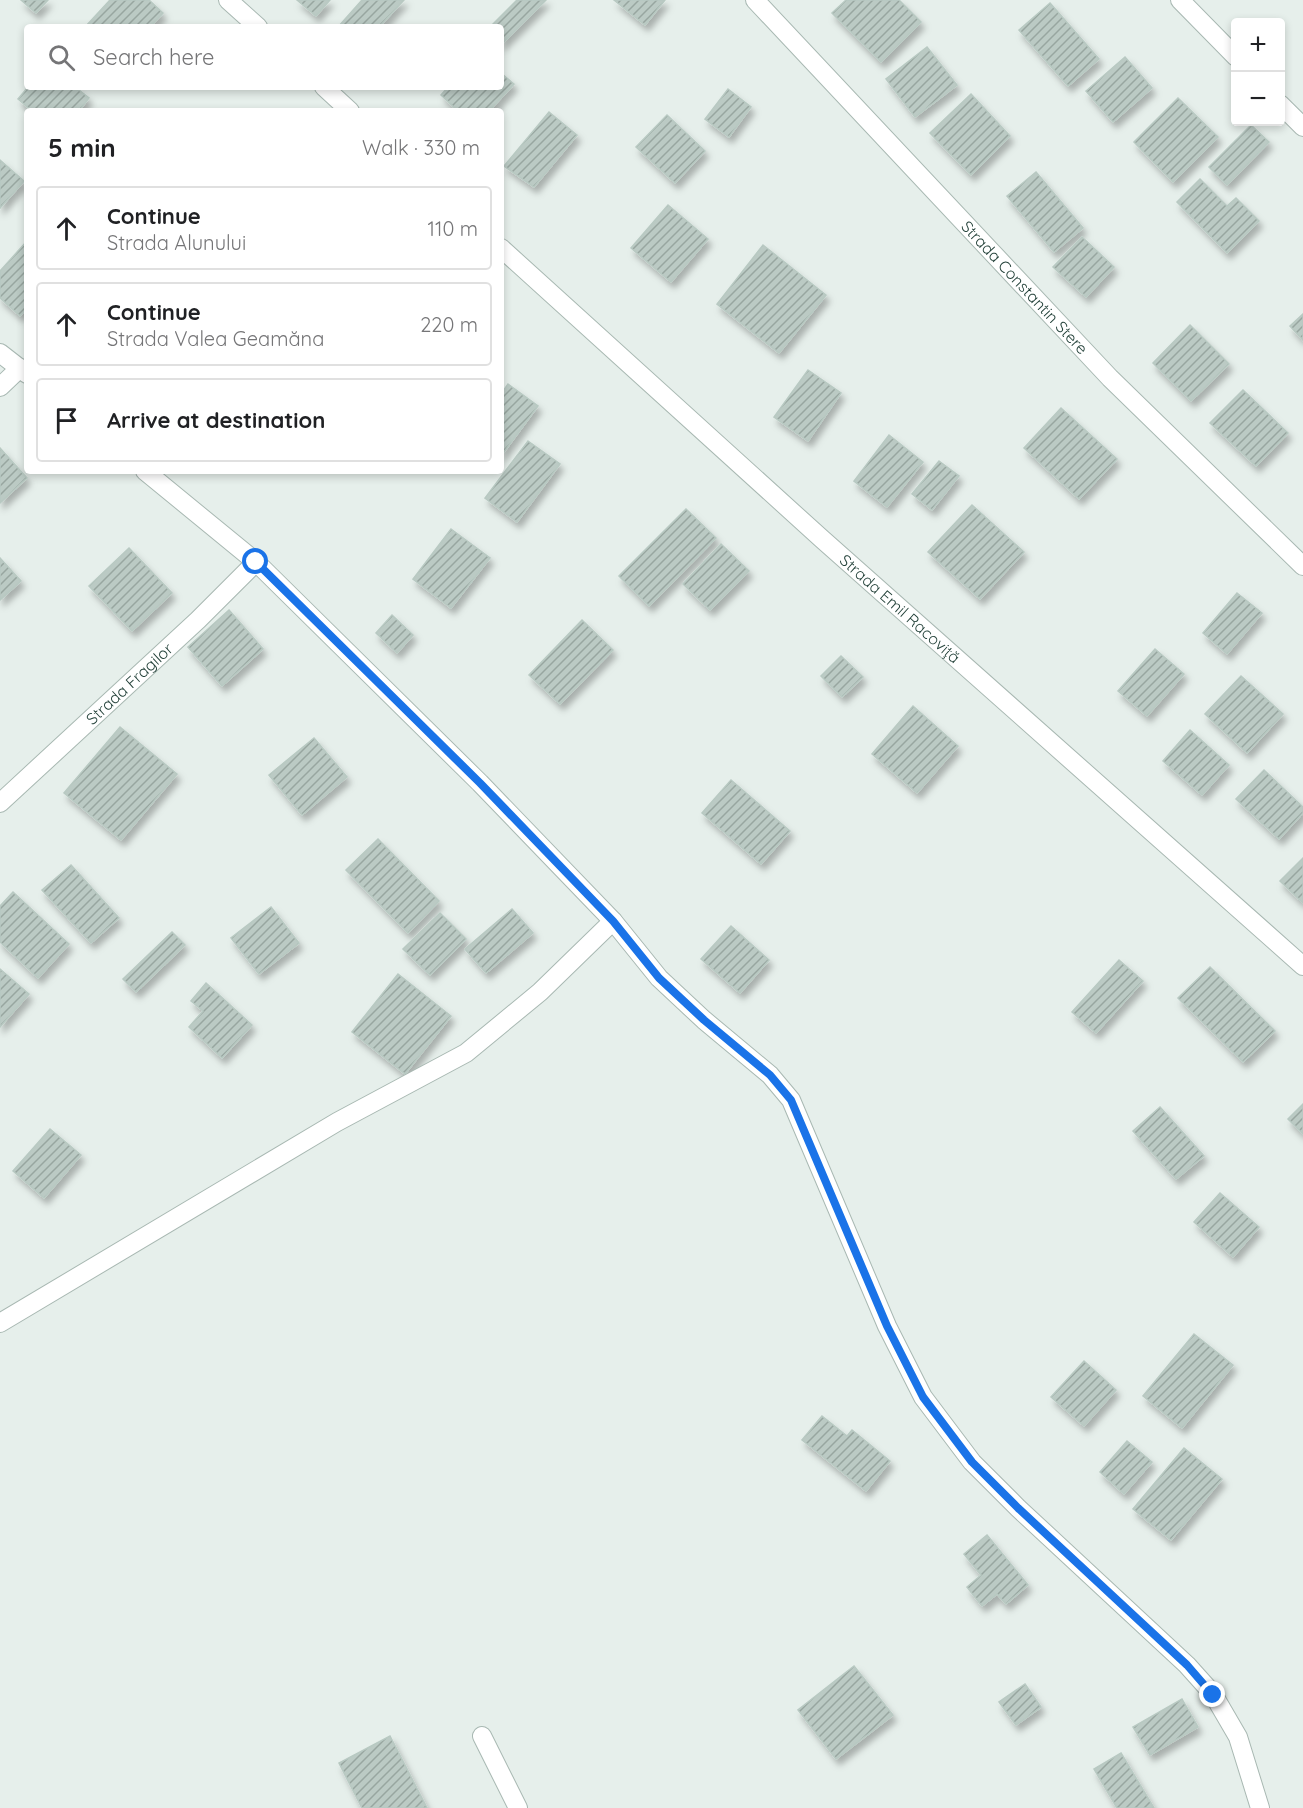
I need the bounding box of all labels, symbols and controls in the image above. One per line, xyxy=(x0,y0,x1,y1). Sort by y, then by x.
map controls xyxy=(1231,18,1285,126)
button: + xyxy=(1231,18,1285,72)
search box xyxy=(24,24,504,90)
icon: search xyxy=(45,41,78,74)
text: Search here xyxy=(93,43,214,71)
button: − xyxy=(1231,72,1285,126)
text: 5 min xyxy=(48,131,116,164)
text: Walk · 330 m xyxy=(362,135,480,160)
text: Continue xyxy=(107,202,201,230)
icon: ahead xyxy=(50,212,83,245)
text: 110 m xyxy=(428,216,478,241)
street label: Strada Constantin Stere xyxy=(957,216,1092,358)
text: Strada Alunului xyxy=(107,230,246,255)
text: Continue xyxy=(107,298,201,326)
icon: ahead xyxy=(50,308,83,341)
text: 220 m xyxy=(420,312,478,337)
text: Strada Valea Geamăna xyxy=(107,326,324,351)
icon: arrive xyxy=(50,404,83,437)
text: Arrive at destination xyxy=(107,406,325,434)
route start xyxy=(242,548,268,574)
street label: Strada Emil Racoviță xyxy=(836,550,965,667)
street label: Strada Fragilor xyxy=(82,638,177,729)
route end xyxy=(1199,1681,1225,1707)

